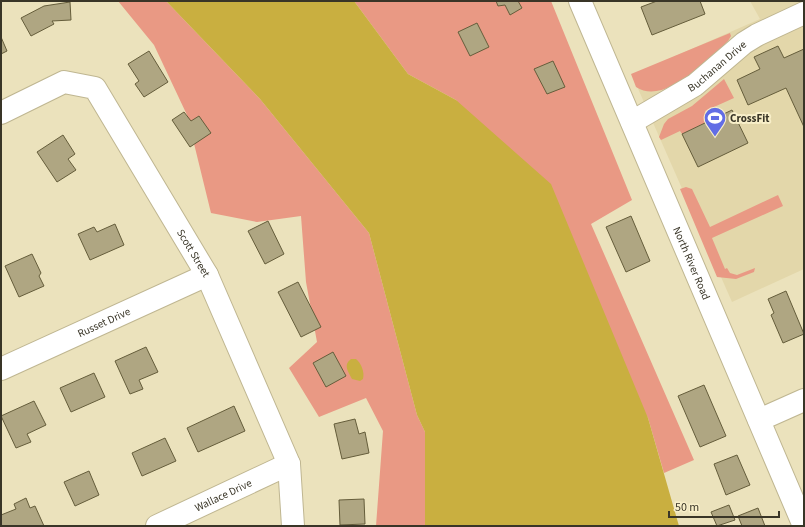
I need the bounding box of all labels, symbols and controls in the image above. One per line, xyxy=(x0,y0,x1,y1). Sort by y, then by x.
street label: Buchanan Drive xyxy=(685,37,750,96)
sports icon: CrossFit xyxy=(702,105,728,138)
place label: CrossFit xyxy=(730,111,770,126)
street label: North River Road xyxy=(669,224,714,302)
street label: Scott Street xyxy=(173,226,214,280)
street label: Russet Drive xyxy=(75,304,133,341)
street label: Wallace Drive xyxy=(192,475,255,515)
scale bar xyxy=(669,493,779,519)
text: 50 m xyxy=(675,499,699,516)

